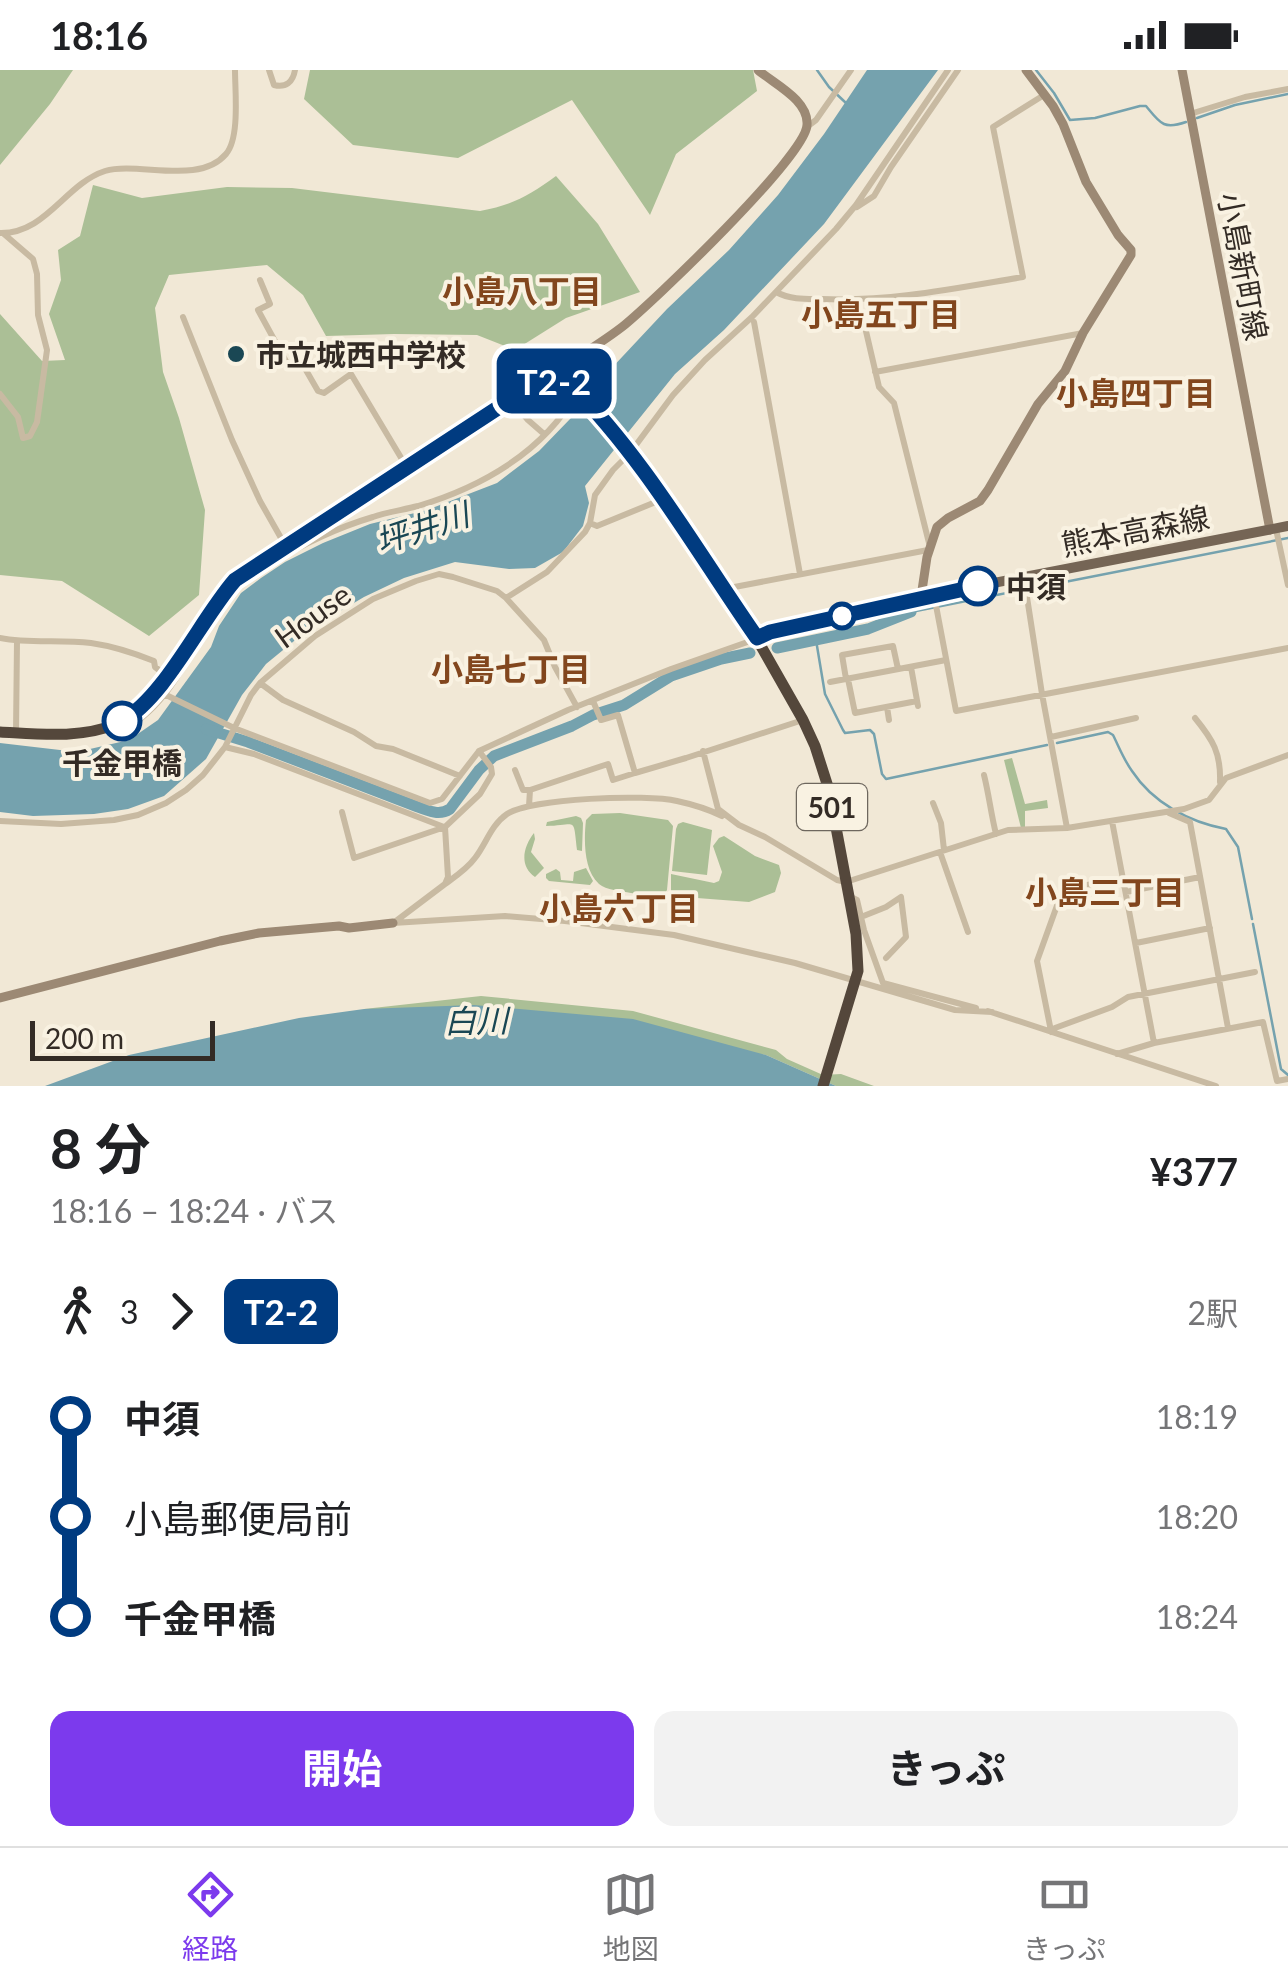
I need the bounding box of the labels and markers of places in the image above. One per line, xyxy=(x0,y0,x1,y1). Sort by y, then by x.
place label: 市立城西中学校 xyxy=(256,336,466,372)
marker: 市立城西中学校 xyxy=(225,343,247,365)
marker: 中須 xyxy=(959,567,997,605)
place label: 中須 xyxy=(1006,568,1066,604)
unlabelled marker xyxy=(829,603,855,629)
marker: 千金甲橋 xyxy=(103,702,141,740)
place label: 千金甲橋 xyxy=(62,744,182,780)

